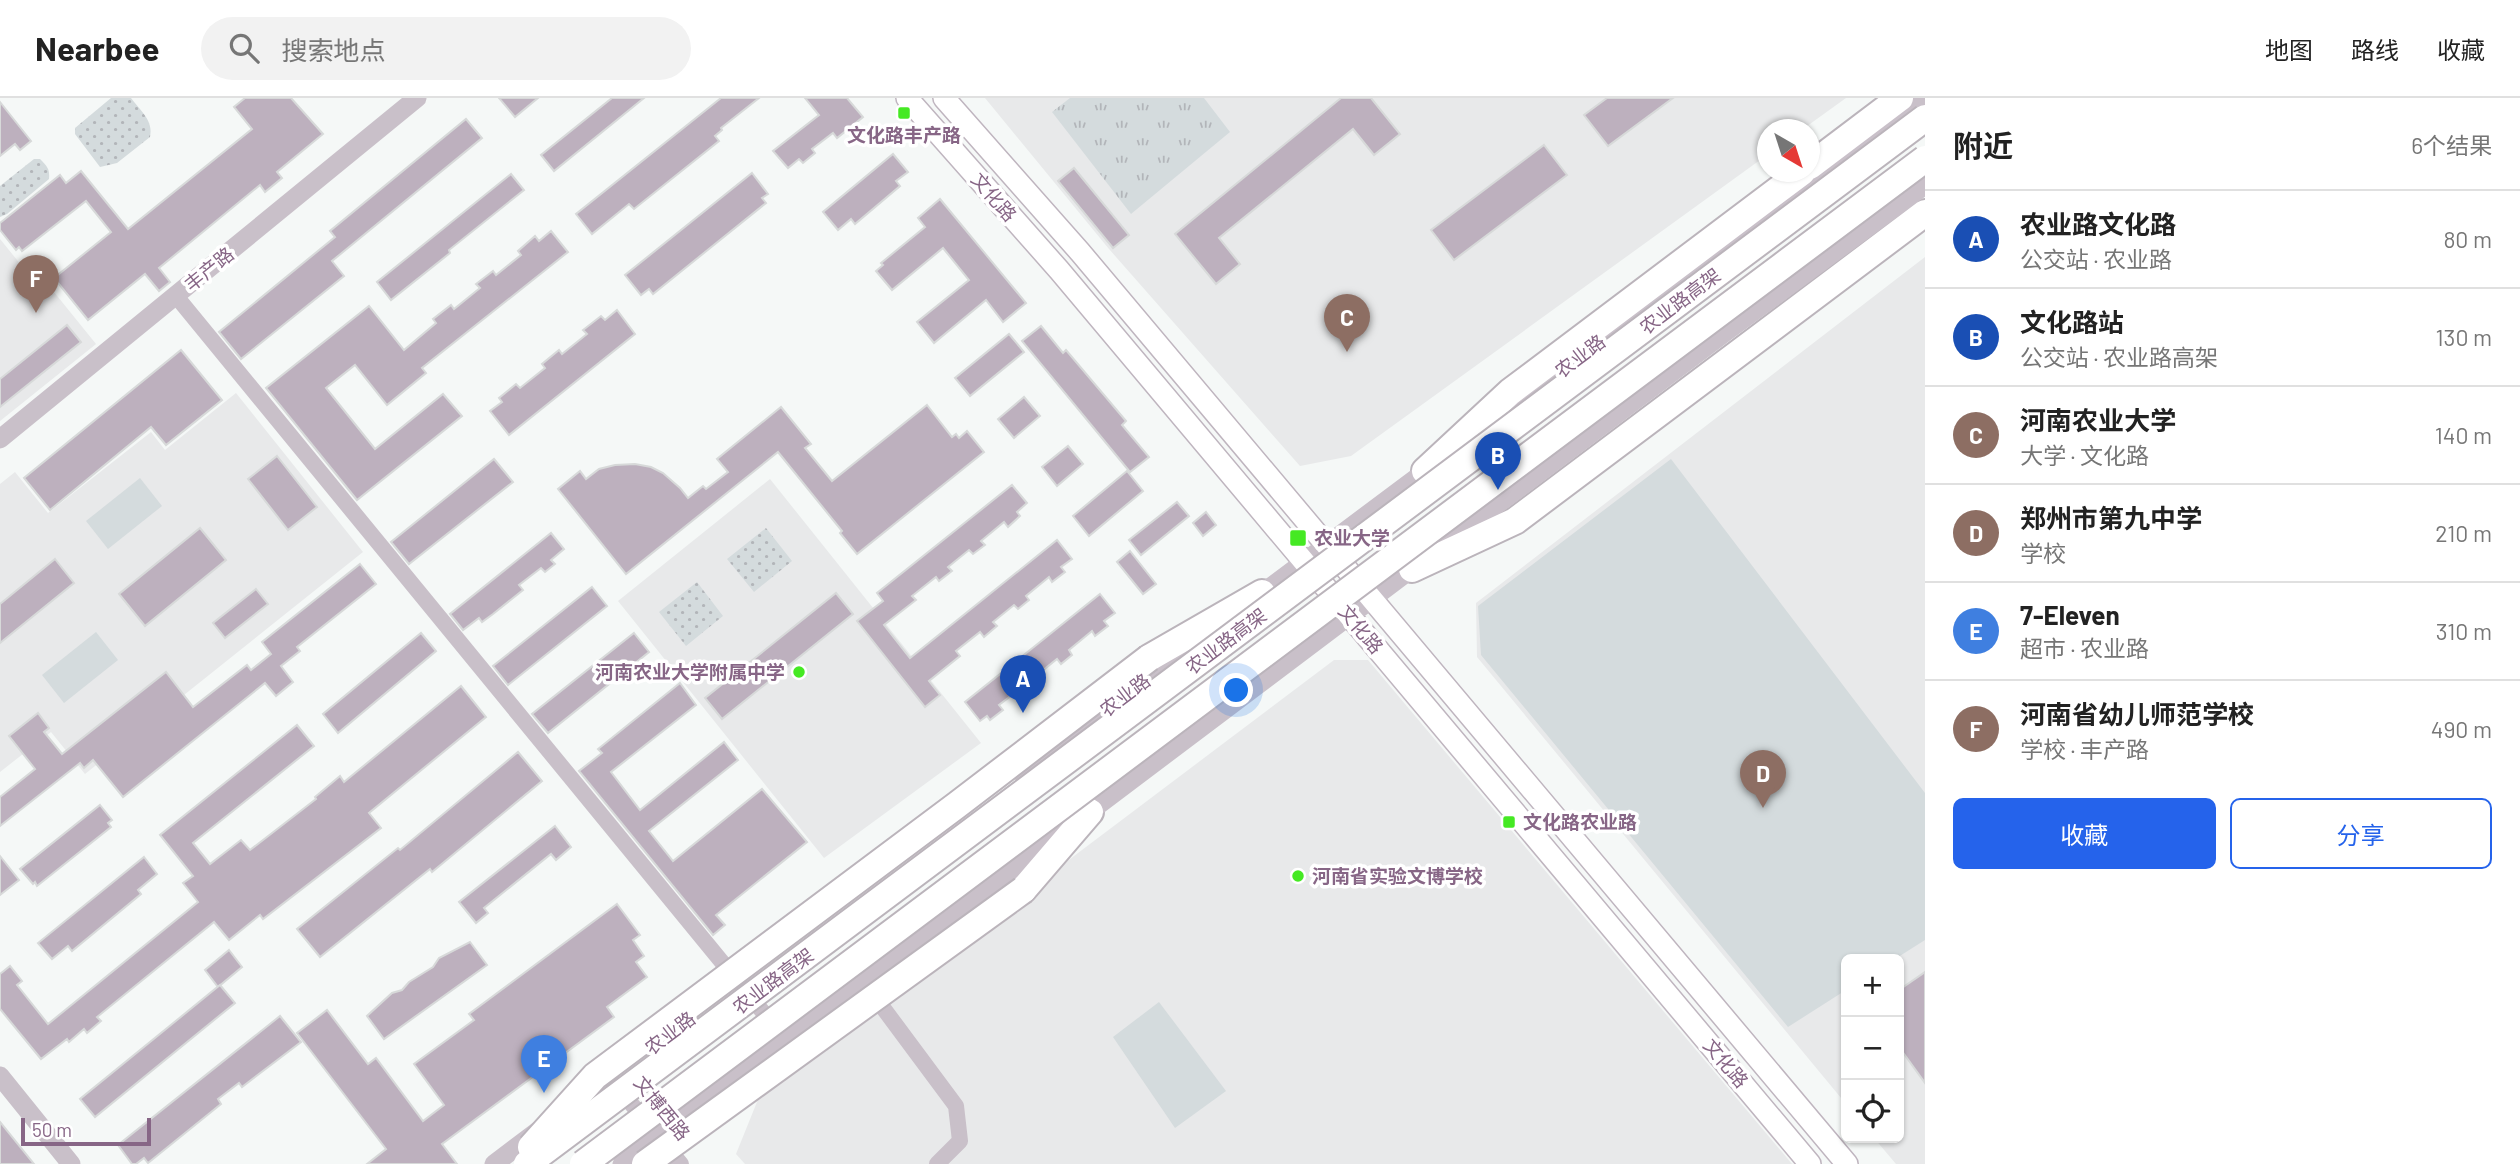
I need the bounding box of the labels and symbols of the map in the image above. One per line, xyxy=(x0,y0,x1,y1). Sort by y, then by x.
marker: 文化路丰产路 xyxy=(896,105,912,121)
north arrow xyxy=(1757,119,1820,182)
place label: 文化路丰产路 xyxy=(847,123,961,146)
street label: 文化路 xyxy=(967,168,1022,226)
street label: 丰产路 xyxy=(179,242,238,295)
pin: F xyxy=(13,255,59,313)
street label: 农业路高架 xyxy=(1635,263,1725,338)
pin: C xyxy=(1324,294,1370,352)
street label: 农业路 xyxy=(1550,329,1609,382)
pin: B xyxy=(1475,432,1521,490)
place label: 农业大学 xyxy=(1314,526,1390,549)
marker: 农业大学 xyxy=(1288,528,1308,548)
street label: 文化路 xyxy=(1334,599,1389,658)
street label: 农业路高架 xyxy=(1181,603,1271,678)
pin: A xyxy=(1000,655,1046,713)
place label: 河南农业大学附属中学 xyxy=(595,660,785,683)
marker: 河南农业大学附属中学 xyxy=(791,664,807,680)
street label: 农业路 xyxy=(1095,668,1154,721)
your location xyxy=(1219,673,1253,707)
pin: D xyxy=(1740,750,1786,808)
place label: 文化路农业路 xyxy=(1523,810,1637,833)
marker: 文化路农业路 xyxy=(1501,814,1517,830)
place label: 河南省实验文博学校 xyxy=(1312,864,1483,887)
marker: 河南省实验文博学校 xyxy=(1290,868,1306,884)
street label: 农业路高架 xyxy=(728,943,818,1018)
street label: 农业路 xyxy=(640,1006,699,1059)
street label: 文化路 xyxy=(1699,1033,1754,1092)
pin: E xyxy=(521,1035,567,1093)
street label: 文博西路 xyxy=(630,1071,695,1144)
scale bar xyxy=(21,1115,150,1147)

